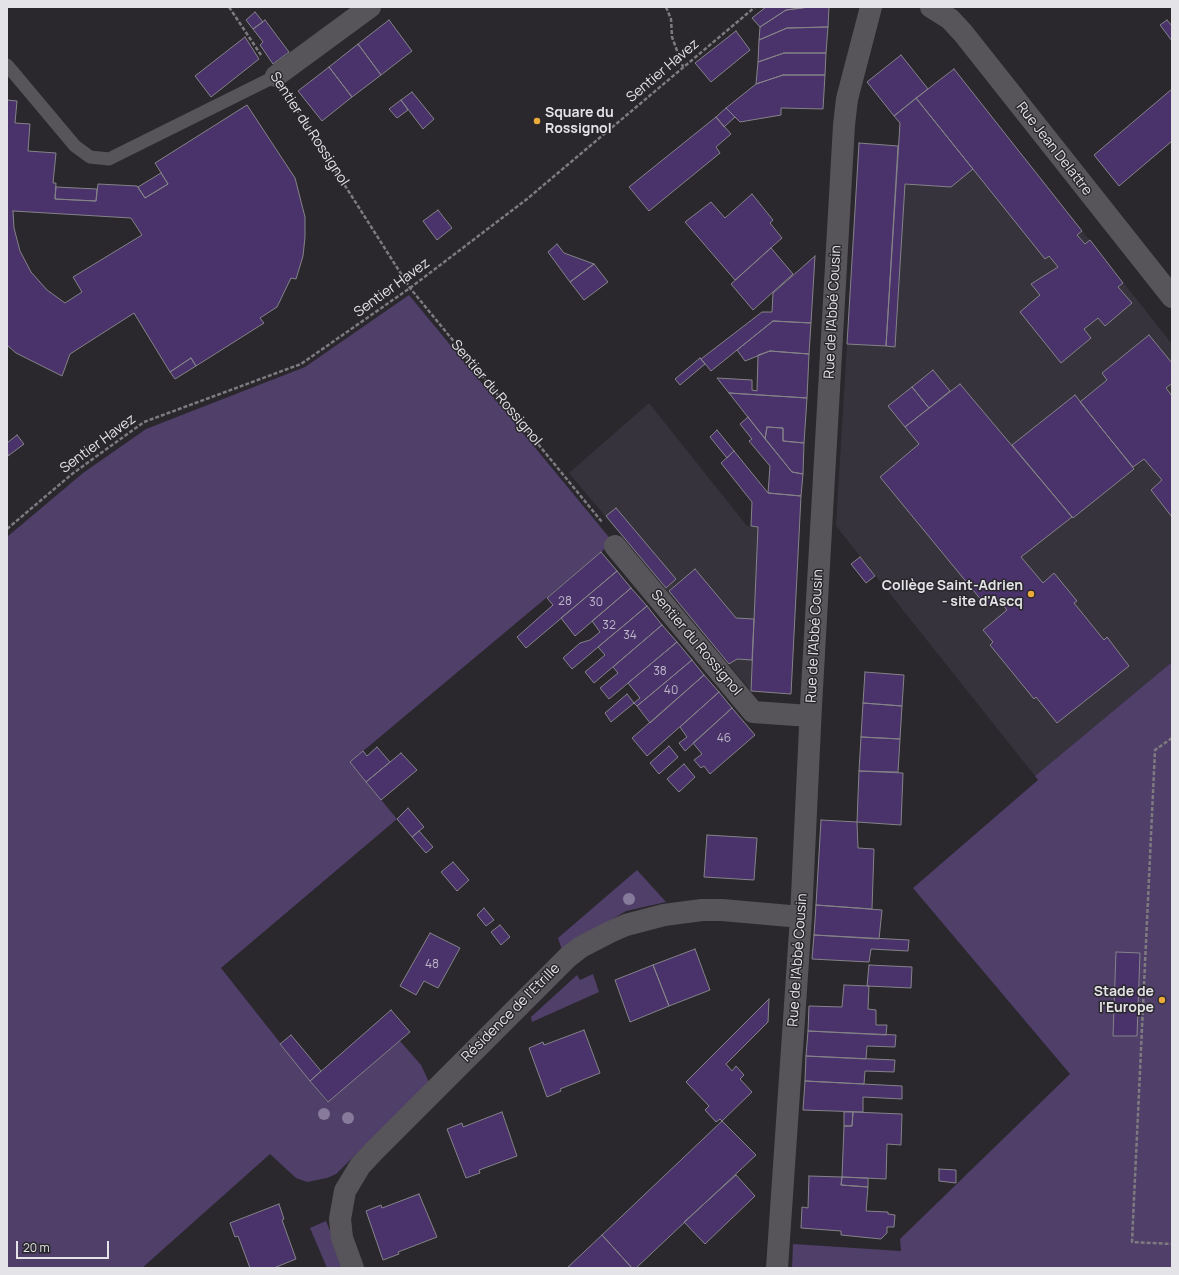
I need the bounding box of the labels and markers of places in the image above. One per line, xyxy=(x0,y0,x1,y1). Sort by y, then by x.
place label: Square du Rossignol xyxy=(545,105,614,138)
marker: Square du Rossignol xyxy=(532,116,542,126)
place label: Collège Saint-Adrien - site d'Ascq xyxy=(882,578,1023,610)
marker: Collège Saint-Adrien - site d'Ascq xyxy=(1026,589,1036,599)
place label: Stade de l'Europe xyxy=(1094,984,1154,1016)
marker: Stade de l'Europe xyxy=(1157,995,1167,1005)

